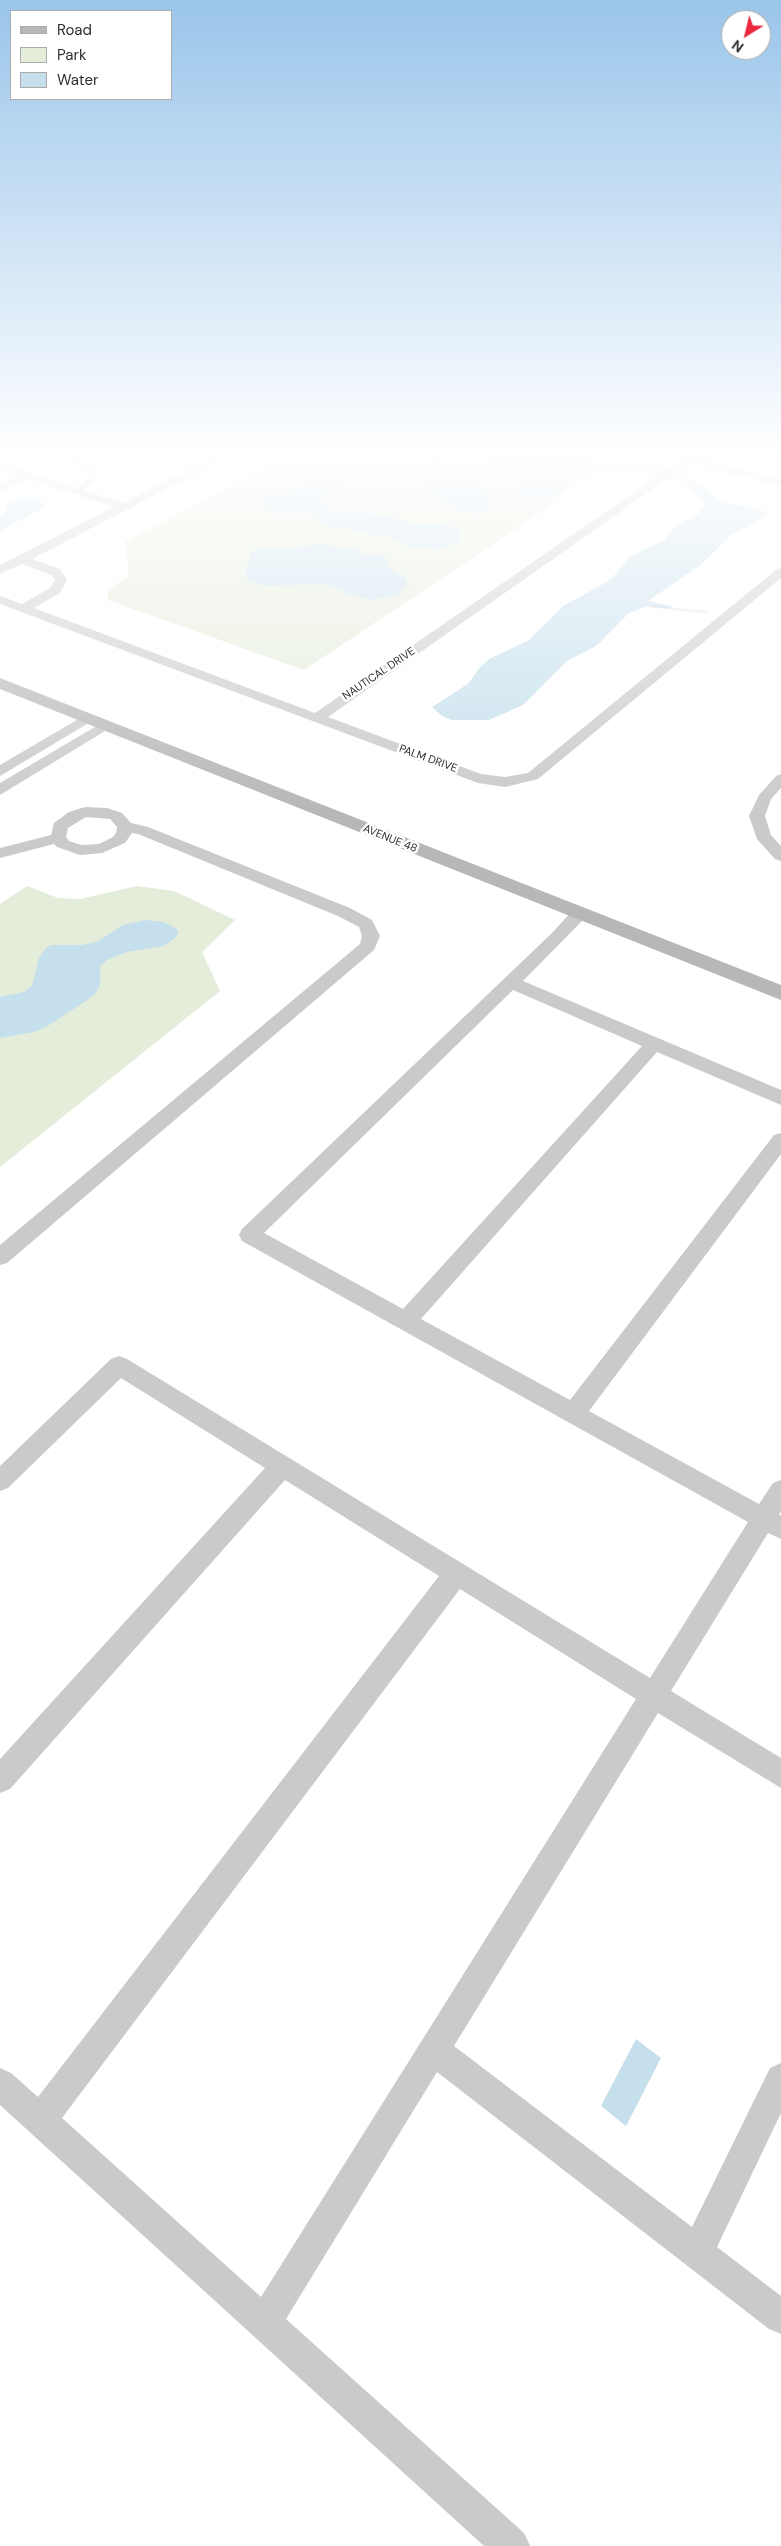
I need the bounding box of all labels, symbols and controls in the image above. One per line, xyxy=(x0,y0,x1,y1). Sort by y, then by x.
legend xyxy=(10,10,172,100)
north arrow xyxy=(721,10,771,60)
text: Road xyxy=(57,20,92,40)
text: N xyxy=(728,36,747,57)
text: Park xyxy=(57,45,87,65)
text: Water xyxy=(57,70,98,90)
street label: NAUTICAL DRIVE xyxy=(340,645,418,703)
street label: PALM DRIVE xyxy=(397,742,459,776)
street label: AVENUE 48 xyxy=(361,822,419,856)

